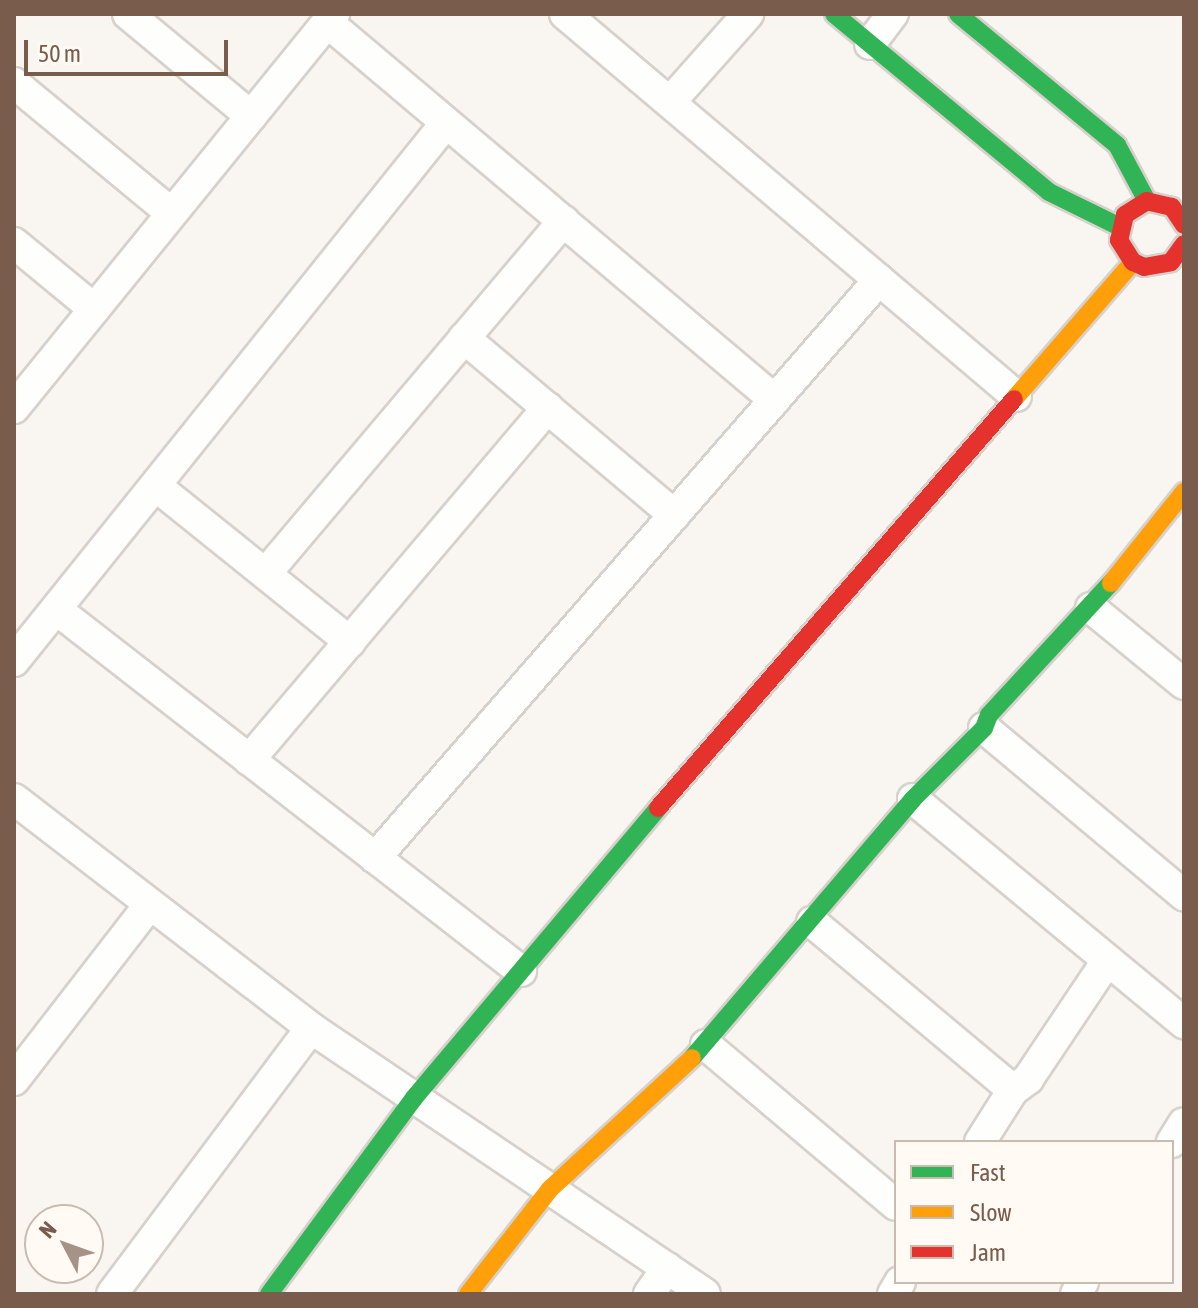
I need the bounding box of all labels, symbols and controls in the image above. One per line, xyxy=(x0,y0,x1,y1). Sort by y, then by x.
scale bar xyxy=(28,24,232,74)
text: 50 m xyxy=(38,40,81,67)
legend xyxy=(894,1140,1174,1284)
text: Fast xyxy=(970,1159,1006,1186)
text: Slow xyxy=(970,1199,1012,1226)
north arrow xyxy=(24,1204,104,1284)
text: N xyxy=(33,1216,61,1243)
text: Jam xyxy=(970,1239,1006,1266)

